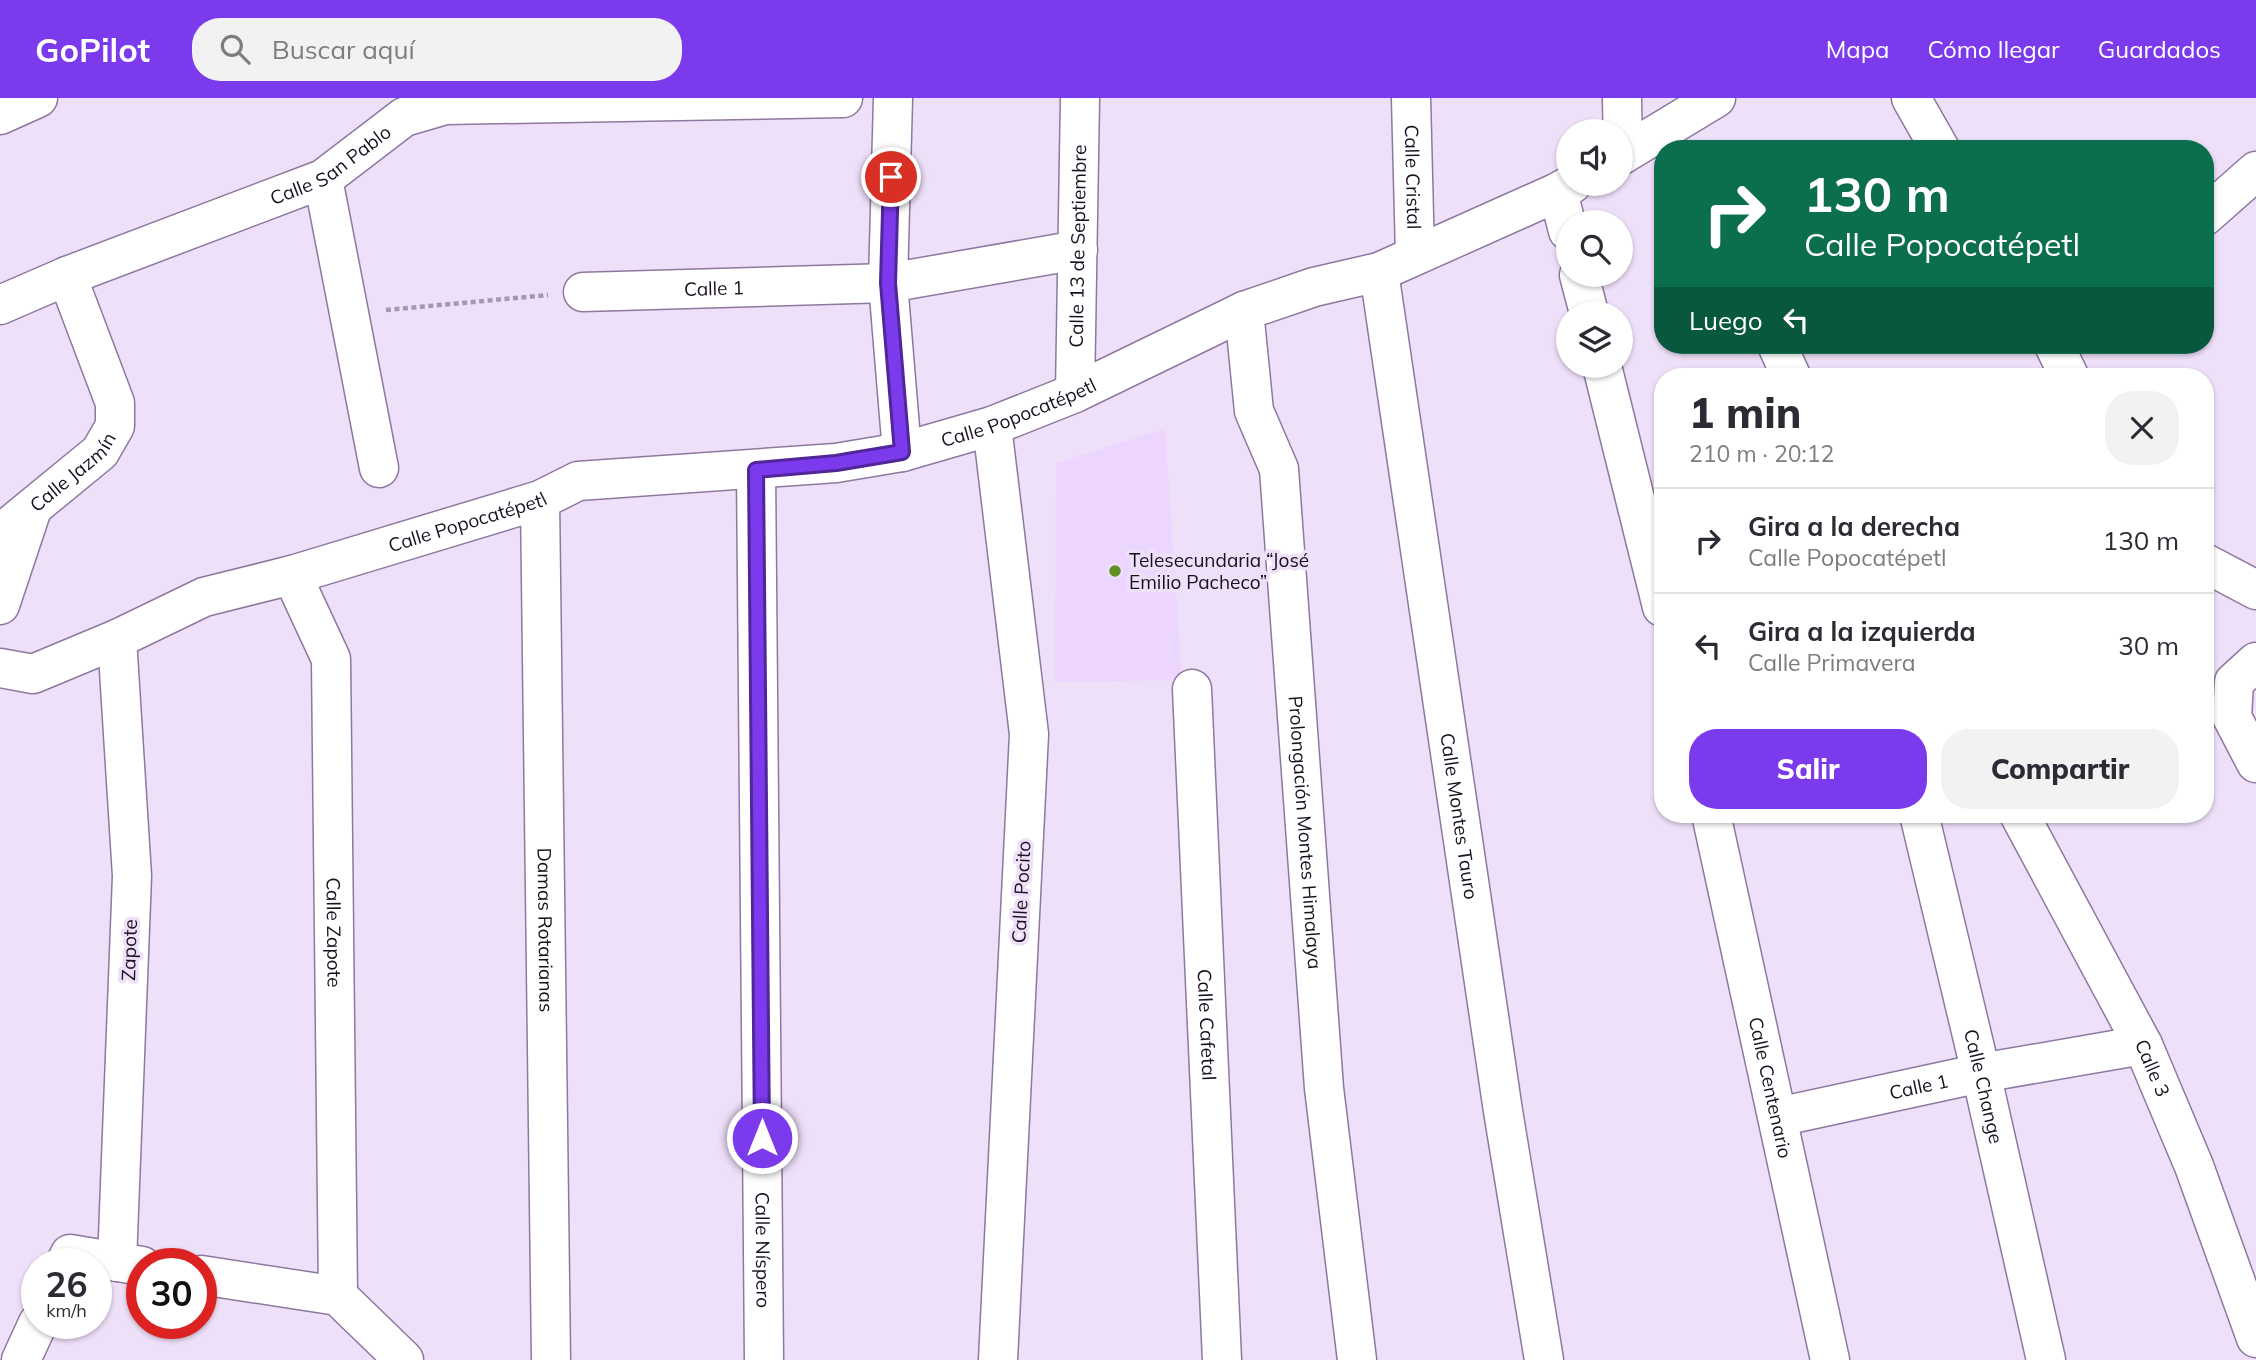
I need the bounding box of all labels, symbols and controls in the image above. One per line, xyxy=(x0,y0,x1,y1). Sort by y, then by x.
search box xyxy=(192,18,682,81)
text: GoPilot xyxy=(35,29,150,70)
icon: search xyxy=(216,30,254,68)
text: Buscar aquí xyxy=(272,33,415,66)
text: Mapa xyxy=(1826,34,1889,64)
text: Cómo llegar xyxy=(1927,34,2060,64)
text: Guardados xyxy=(2098,34,2221,64)
map controls xyxy=(1556,119,1633,378)
button: sound xyxy=(1556,119,1633,196)
street label: Calle San Pablo xyxy=(267,120,396,210)
street label: Calle Cristal xyxy=(1400,124,1426,230)
street label: Calle 13 de Septiembre xyxy=(1064,144,1091,348)
pin xyxy=(861,147,921,207)
icon: arrive xyxy=(872,158,910,196)
text: 130 m xyxy=(1804,163,1950,224)
icon: right xyxy=(1689,168,1780,259)
button: search xyxy=(1556,210,1633,287)
text: Calle Popocatépetl xyxy=(1804,224,2080,264)
street label: Calle 1 xyxy=(684,275,744,301)
button: layers xyxy=(1556,301,1633,378)
icon: left xyxy=(1777,301,1815,339)
text: Luego xyxy=(1689,304,1763,337)
street label: Calle Popocatépetl xyxy=(938,373,1100,452)
text: 1 min xyxy=(1689,386,1802,439)
button: close xyxy=(2105,391,2179,465)
street label: Calle Jazmín xyxy=(25,428,121,517)
text: 210 m · 20:12 xyxy=(1689,439,1834,468)
street label: Calle Popocatépetl xyxy=(385,487,551,557)
text: Gira a la derecha xyxy=(1748,510,1960,543)
icon: right xyxy=(1689,522,1727,560)
text: 130 m xyxy=(2103,524,2179,557)
text: Calle Popocatépetl xyxy=(1748,543,1947,572)
place label: Telesecundaria “José Emilio Pacheco” xyxy=(1129,548,1309,594)
marker: Telesecundaria “José Emilio Pacheco” xyxy=(1107,563,1123,579)
text: Gira a la izquierda xyxy=(1748,615,1976,648)
icon: left xyxy=(1689,627,1727,665)
text: 30 m xyxy=(2118,629,2179,662)
text: Calle Primavera xyxy=(1748,648,1916,677)
street label: Prolongación Montes Himalaya xyxy=(1284,695,1327,970)
button: Salir xyxy=(1689,729,1927,809)
button: Compartir xyxy=(1941,729,2179,809)
street label: Calle Montes Tauro xyxy=(1435,731,1484,901)
street label: Calle Pocito xyxy=(1006,840,1036,944)
street label: Damas Rotarianas xyxy=(532,847,559,1012)
street label: Calle Zapote xyxy=(321,877,347,988)
street label: Zapote xyxy=(116,919,142,981)
street label: Calle Cafetal xyxy=(1193,968,1221,1081)
street label: Calle Centenario xyxy=(1744,1015,1798,1161)
street label: Calle Change xyxy=(1959,1027,2009,1146)
street label: Calle 3 xyxy=(2130,1036,2175,1100)
street label: Calle 1 xyxy=(1887,1068,1951,1105)
position arrow xyxy=(725,1101,799,1175)
street label: Calle Níspero xyxy=(750,1192,776,1308)
speed limit sign: 30 xyxy=(126,1248,217,1339)
text: 26 xyxy=(45,1262,88,1306)
text: km/h xyxy=(46,1299,87,1322)

